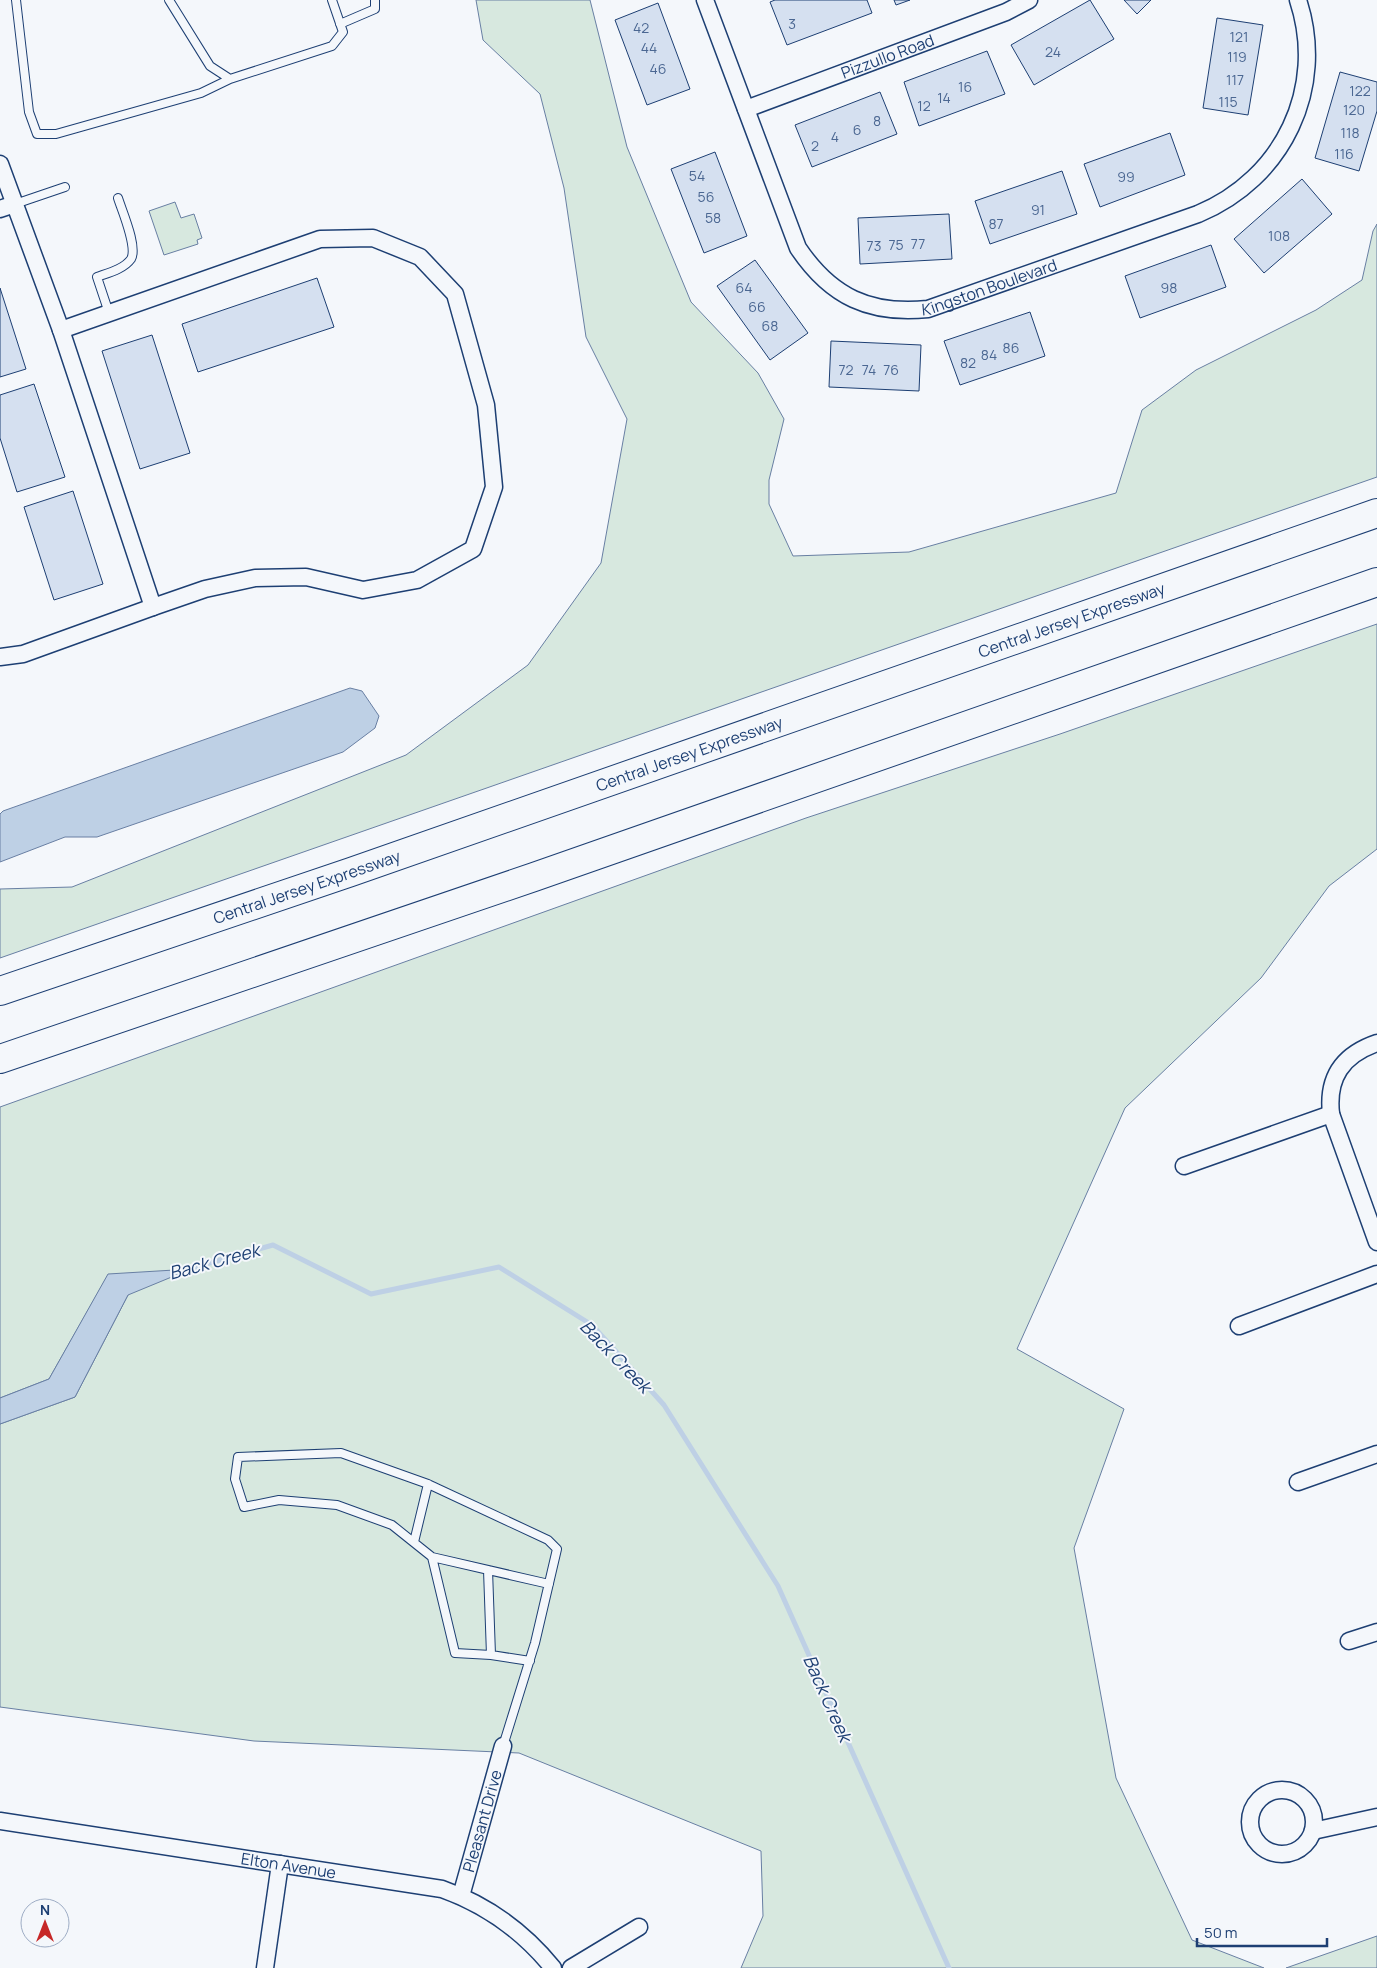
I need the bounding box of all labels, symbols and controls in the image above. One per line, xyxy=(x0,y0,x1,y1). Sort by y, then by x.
house number: 3 xyxy=(788,14,796,33)
house number: 42 xyxy=(633,18,649,37)
house number: 121 xyxy=(1230,27,1248,46)
street label: Pizzullo Road xyxy=(838,29,937,84)
house number: 44 xyxy=(641,38,657,57)
house number: 24 xyxy=(1045,42,1061,61)
house number: 119 xyxy=(1227,47,1247,66)
house number: 46 xyxy=(650,59,666,78)
house number: 117 xyxy=(1226,70,1244,89)
house number: 16 xyxy=(958,77,972,96)
house number: 122 xyxy=(1349,81,1371,100)
house number: 14 xyxy=(937,88,951,107)
house number: 115 xyxy=(1218,92,1238,111)
house number: 12 xyxy=(917,96,931,115)
house number: 120 xyxy=(1343,100,1365,119)
house number: 8 xyxy=(873,111,881,130)
house number: 6 xyxy=(853,120,861,139)
house number: 118 xyxy=(1340,123,1360,142)
house number: 4 xyxy=(831,127,839,146)
house number: 2 xyxy=(811,136,819,155)
house number: 116 xyxy=(1334,144,1354,163)
house number: 54 xyxy=(689,166,705,185)
house number: 99 xyxy=(1117,167,1135,186)
house number: 56 xyxy=(698,187,714,206)
house number: 91 xyxy=(1031,200,1045,219)
house number: 58 xyxy=(705,208,721,227)
house number: 87 xyxy=(988,214,1004,233)
house number: 108 xyxy=(1268,226,1290,245)
house number: 77 xyxy=(911,234,925,253)
house number: 75 xyxy=(888,235,904,254)
house number: 73 xyxy=(867,236,881,255)
street label: Kingston Boulevard xyxy=(921,254,1060,321)
house number: 64 xyxy=(736,278,752,297)
house number: 98 xyxy=(1161,278,1177,297)
house number: 66 xyxy=(748,297,766,316)
house number: 68 xyxy=(762,316,778,335)
house number: 86 xyxy=(1003,338,1019,357)
house number: 84 xyxy=(981,345,997,364)
house number: 82 xyxy=(960,353,976,372)
house number: 72 xyxy=(838,360,854,379)
house number: 74 xyxy=(862,360,876,379)
house number: 76 xyxy=(883,360,899,379)
street label: Central Jersey Expressway xyxy=(975,577,1168,663)
street label: Central Jersey Expressway xyxy=(593,711,786,796)
street label: Central Jersey Expressway xyxy=(210,844,404,929)
water label: Back Creek xyxy=(166,1237,265,1285)
water label: Back Creek xyxy=(575,1314,659,1400)
water label: Back Creek xyxy=(798,1651,859,1748)
street label: Pleasant Drive xyxy=(457,1767,507,1875)
street label: Elton Avenue xyxy=(239,1847,338,1884)
north arrow xyxy=(20,1898,70,1948)
text: N xyxy=(40,1900,50,1919)
scale bar xyxy=(1197,1916,1327,1948)
text: 50 m xyxy=(1204,1922,1238,1943)

